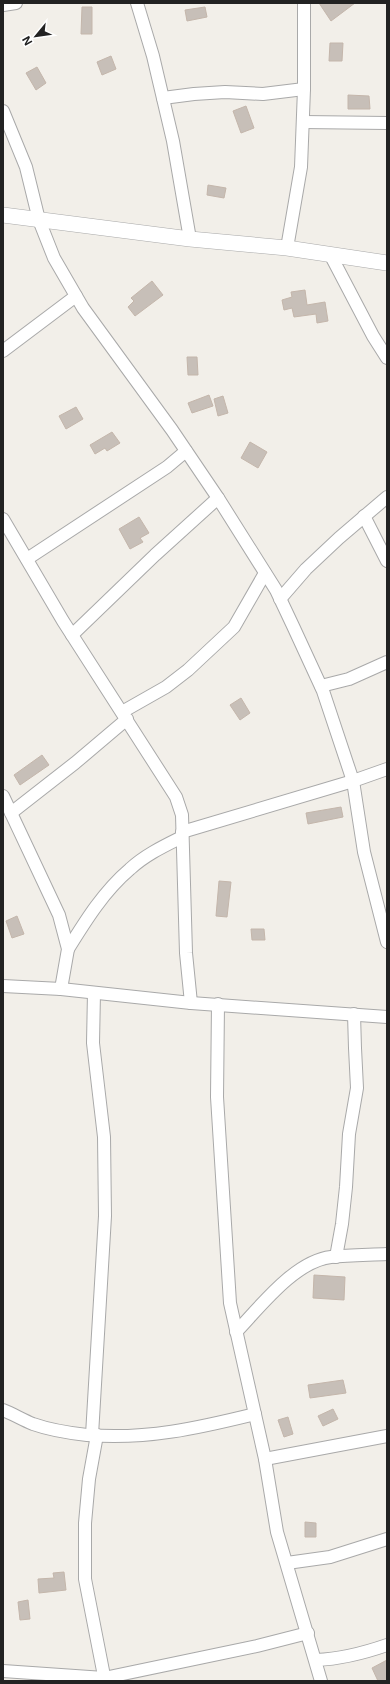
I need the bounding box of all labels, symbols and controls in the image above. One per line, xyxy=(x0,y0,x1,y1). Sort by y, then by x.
north arrow xyxy=(16,16,56,56)
text: N xyxy=(19,34,35,48)

